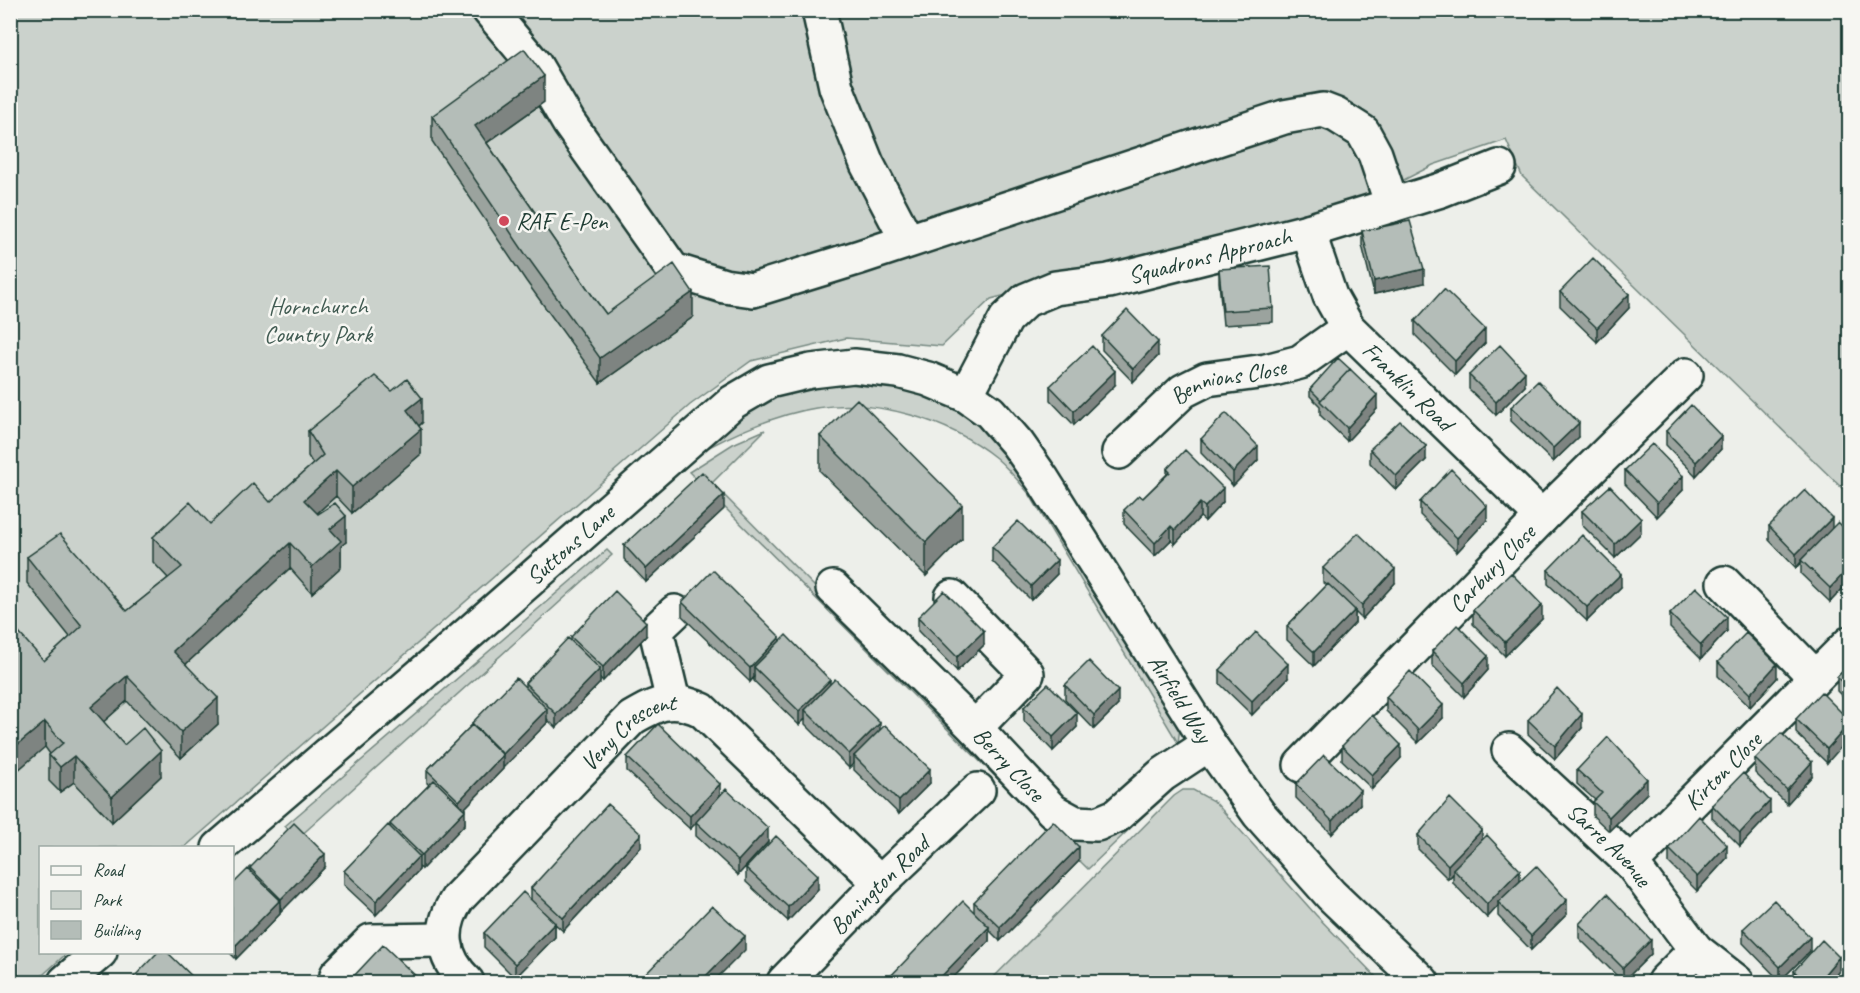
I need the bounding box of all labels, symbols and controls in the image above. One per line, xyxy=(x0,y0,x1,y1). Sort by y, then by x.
place label: RAF E-Pen xyxy=(516,206,609,236)
marker: RAF E-Pen xyxy=(497,214,511,228)
street label: Squadrons Approach xyxy=(1125,220,1296,291)
park label: Hornchurch Country Park xyxy=(264,291,374,349)
street label: Franklin Road xyxy=(1356,335,1462,440)
street label: Bennions Close xyxy=(1163,351,1291,411)
street label: Suttons Lane xyxy=(520,496,622,591)
street label: Carbury Close xyxy=(1442,516,1543,619)
street label: Airfield Way xyxy=(1141,649,1220,750)
street label: Veny Crescent xyxy=(574,687,678,777)
street label: Berry Close xyxy=(967,720,1053,809)
street label: Kirton Close xyxy=(1677,724,1770,816)
street label: Sarre Avenue xyxy=(1560,796,1660,894)
street label: Bonington Road xyxy=(823,827,938,941)
legend xyxy=(39,846,234,954)
text: Road xyxy=(93,859,126,881)
text: Park xyxy=(93,889,123,911)
text: Building xyxy=(93,919,142,941)

